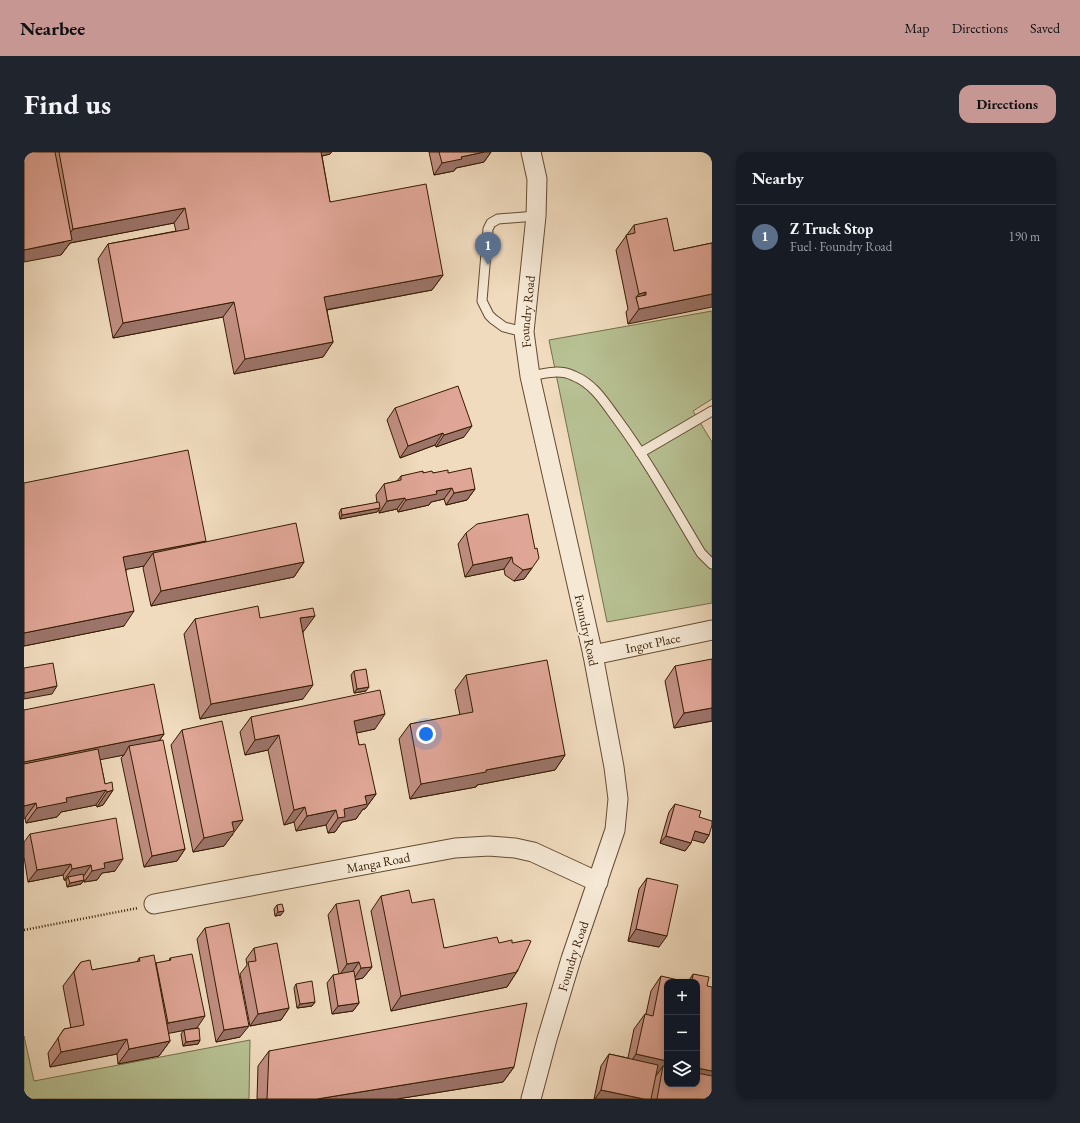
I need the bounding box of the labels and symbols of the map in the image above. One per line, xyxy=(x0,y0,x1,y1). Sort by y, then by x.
pin: 1 xyxy=(475,232,501,265)
street label: Foundry Road xyxy=(516,274,539,349)
street label: Foundry Road xyxy=(571,593,602,668)
street label: Ingot Place xyxy=(624,629,682,657)
your location xyxy=(416,724,436,744)
street label: Manga Road xyxy=(345,848,412,877)
street label: Foundry Road xyxy=(554,918,593,993)

